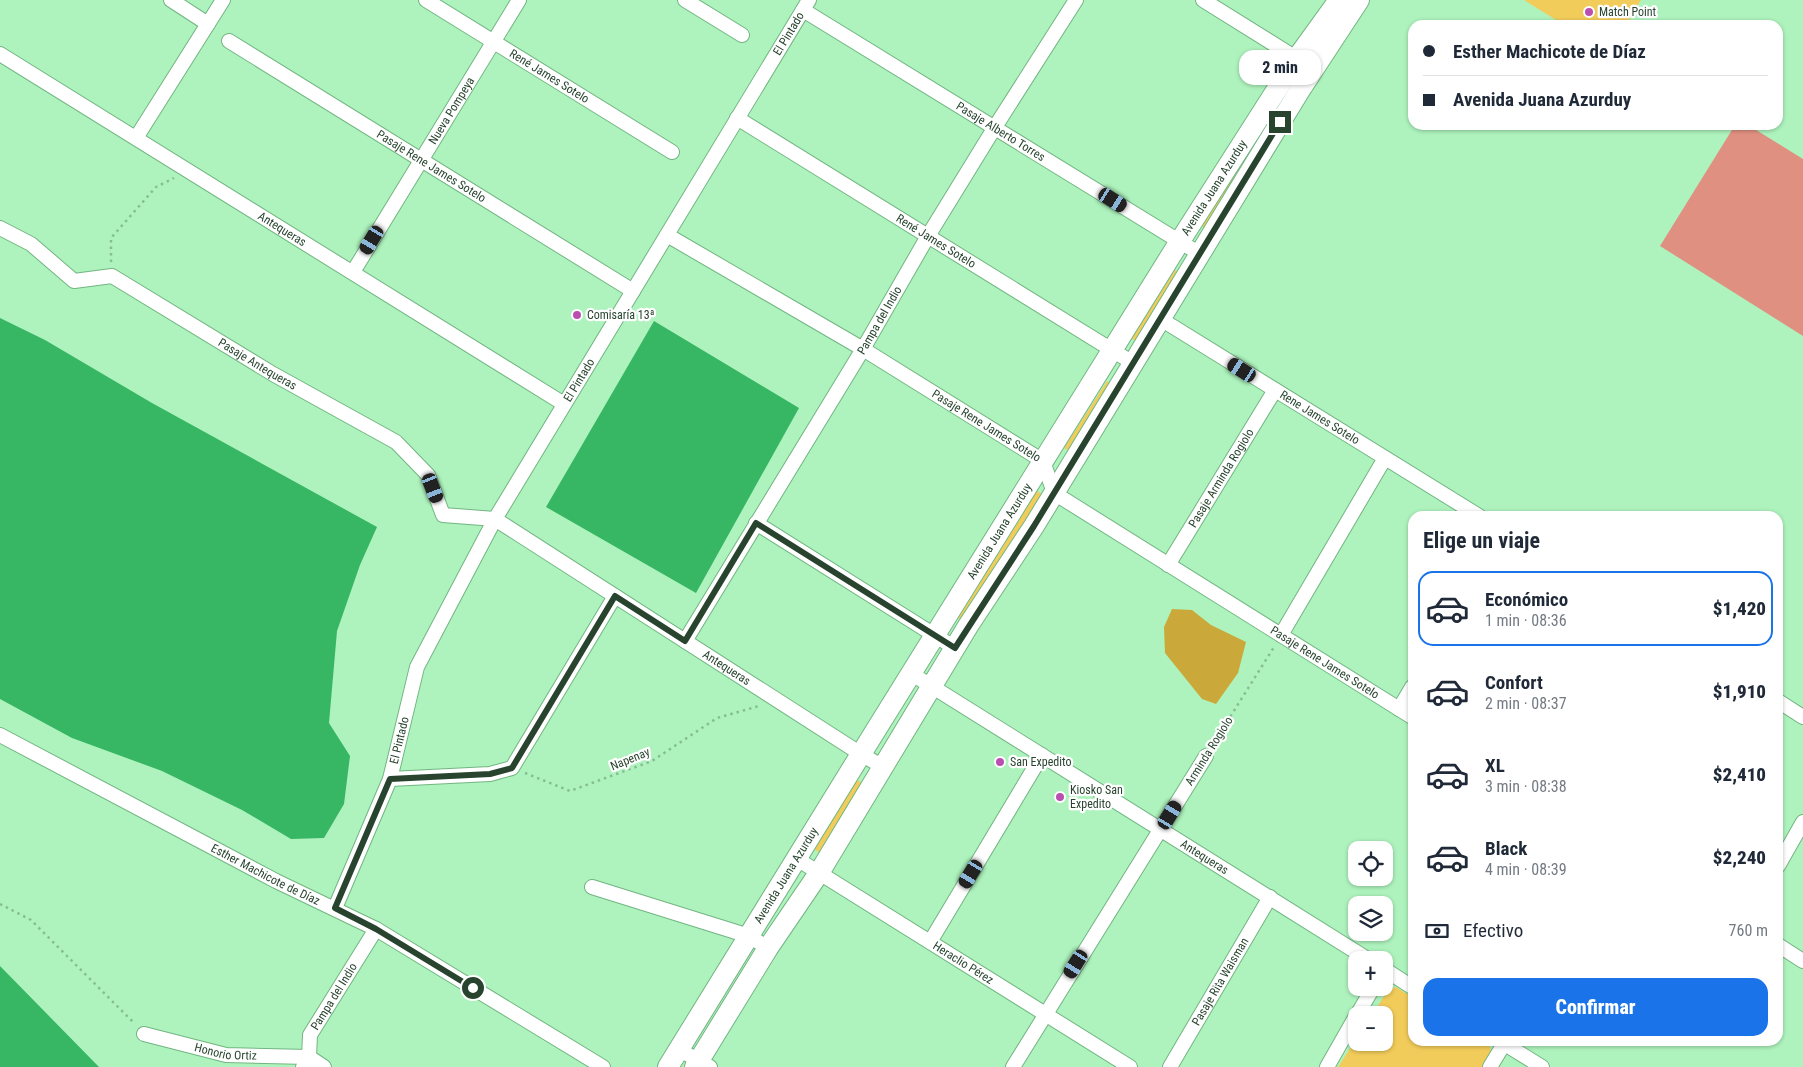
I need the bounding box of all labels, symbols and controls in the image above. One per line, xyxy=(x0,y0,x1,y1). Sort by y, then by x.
place label: Match Point xyxy=(1599,5,1657,19)
marker: Match Point xyxy=(1583,6,1595,18)
street label: El Pintado xyxy=(770,9,807,58)
text: Esther Machicote de Díaz xyxy=(1453,40,1646,63)
street label: René James Sotelo xyxy=(507,46,592,106)
callout: 2 min xyxy=(1239,49,1321,84)
text: 2 min xyxy=(1262,58,1298,77)
street label: Nueva Pompeya xyxy=(426,74,477,147)
text: Avenida Juana Azurduy xyxy=(1453,88,1631,111)
street label: Pasaje Alberto Torres xyxy=(954,99,1048,164)
route end xyxy=(1269,111,1291,133)
street label: Pasaje Rene James Sotelo xyxy=(374,127,488,205)
street label: Avenida Juana Azurduy xyxy=(1178,137,1250,238)
car xyxy=(1096,186,1129,214)
street label: Antequeras xyxy=(255,209,309,249)
street label: René James Sotelo xyxy=(894,211,978,271)
car xyxy=(357,223,386,257)
street label: Pampa del Indio xyxy=(854,284,905,357)
place label: Comisaría 13ª xyxy=(587,308,655,322)
marker: Comisaría 13ª xyxy=(571,309,583,321)
street label: Pasaje Antequeras xyxy=(216,335,299,393)
street label: El Pintado xyxy=(561,356,597,404)
car xyxy=(1225,356,1258,384)
street label: Pasaje Rene James Sotelo xyxy=(929,387,1043,465)
street label: Rene James Sotelo xyxy=(1277,388,1362,447)
street label: Pasaje Arminda Rogiolo xyxy=(1186,426,1257,530)
car xyxy=(420,471,445,505)
street label: Avenida Juana Azurduy xyxy=(964,481,1035,582)
text: Elige un viaje xyxy=(1423,528,1540,553)
icon: car xyxy=(1425,586,1470,631)
text: Económico xyxy=(1485,588,1568,611)
text: $1,420 xyxy=(1713,597,1766,620)
text: 1 min · 08:36 xyxy=(1485,611,1567,630)
street label: Pasaje Rene James Sotelo xyxy=(1268,623,1382,702)
street label: Antequeras xyxy=(700,647,753,688)
icon: car xyxy=(1425,669,1470,714)
text: Confort xyxy=(1485,671,1543,694)
text: $1,910 xyxy=(1713,680,1766,703)
text: 2 min · 08:37 xyxy=(1485,694,1567,713)
street label: Arminda Rogiolo xyxy=(1182,714,1236,788)
street label: El Pintado xyxy=(387,715,412,765)
street label: Napenay xyxy=(608,745,652,773)
icon: car xyxy=(1425,752,1470,797)
text: XL xyxy=(1485,754,1505,777)
place label: San Expedito xyxy=(1010,755,1071,769)
marker: San Expedito xyxy=(994,756,1006,768)
text: $2,410 xyxy=(1713,763,1766,786)
text: 3 min · 08:38 xyxy=(1485,777,1567,796)
place label: Kiosko San Expedito xyxy=(1070,783,1123,811)
marker: Kiosko San Expedito xyxy=(1054,791,1066,803)
car xyxy=(1155,798,1184,832)
street label: Avenida Juana Azurduy xyxy=(751,825,821,926)
icon: car xyxy=(1425,835,1470,880)
street label: Antequeras xyxy=(1178,837,1231,877)
text: Black xyxy=(1485,837,1527,860)
street label: Esther Machicote de Díaz xyxy=(209,841,322,908)
map controls xyxy=(1348,841,1393,1051)
button: locate xyxy=(1348,841,1393,886)
text: $2,240 xyxy=(1713,846,1766,869)
car xyxy=(956,857,985,891)
text: 4 min · 08:39 xyxy=(1485,860,1567,879)
button: layers xyxy=(1348,896,1393,941)
icon: cash xyxy=(1423,917,1451,945)
text: Efectivo xyxy=(1463,919,1523,942)
text: 760 m xyxy=(1729,921,1768,940)
street label: Pasaje Rita Waisman xyxy=(1189,935,1252,1028)
street label: Heraclio Pérez xyxy=(930,939,996,987)
car xyxy=(1061,947,1090,981)
button: + xyxy=(1348,951,1393,996)
street label: Pampa del Indio xyxy=(308,960,360,1033)
route start xyxy=(462,977,484,999)
button: Confirmar xyxy=(1423,978,1768,1036)
button: − xyxy=(1348,1006,1393,1051)
street label: Honorio Ortiz xyxy=(193,1040,257,1063)

